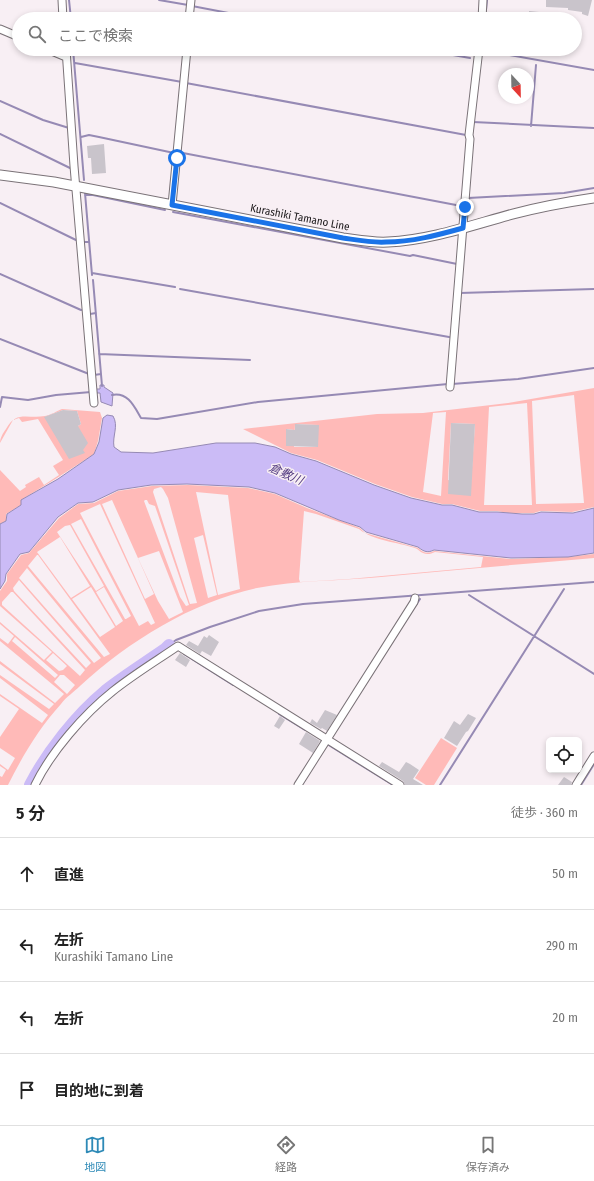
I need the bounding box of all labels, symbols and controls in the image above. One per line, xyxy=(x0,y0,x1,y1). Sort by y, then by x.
search box xyxy=(12,12,582,56)
icon: search xyxy=(26,23,48,45)
text: ここで検索 xyxy=(58,27,133,45)
north arrow xyxy=(498,68,534,104)
route start xyxy=(168,149,186,167)
route end xyxy=(456,198,474,216)
street label: Kurashiki Tamano Line xyxy=(249,201,351,233)
water label: 倉敷川 xyxy=(267,460,307,489)
map controls xyxy=(546,737,582,773)
button: locate xyxy=(546,737,582,773)
text: 5 分 xyxy=(16,803,45,824)
text: 徒歩 · 360 m xyxy=(511,805,578,820)
icon: ahead xyxy=(16,863,38,885)
text: 直進 xyxy=(54,866,84,884)
text: 50 m xyxy=(552,866,578,881)
text: 左折 xyxy=(54,931,84,949)
icon: left xyxy=(16,935,38,957)
text: 290 m xyxy=(546,938,578,953)
text: Kurashiki Tamano Line xyxy=(54,949,173,964)
icon: left xyxy=(16,1007,38,1029)
text: 左折 xyxy=(54,1010,84,1028)
text: 20 m xyxy=(552,1010,578,1025)
icon: arrive xyxy=(16,1079,38,1101)
text: 目的地に到着 xyxy=(54,1082,144,1100)
tab: 地図 xyxy=(84,1134,106,1174)
tab: 経路 xyxy=(275,1134,297,1174)
tab: 保存済み xyxy=(466,1134,510,1174)

